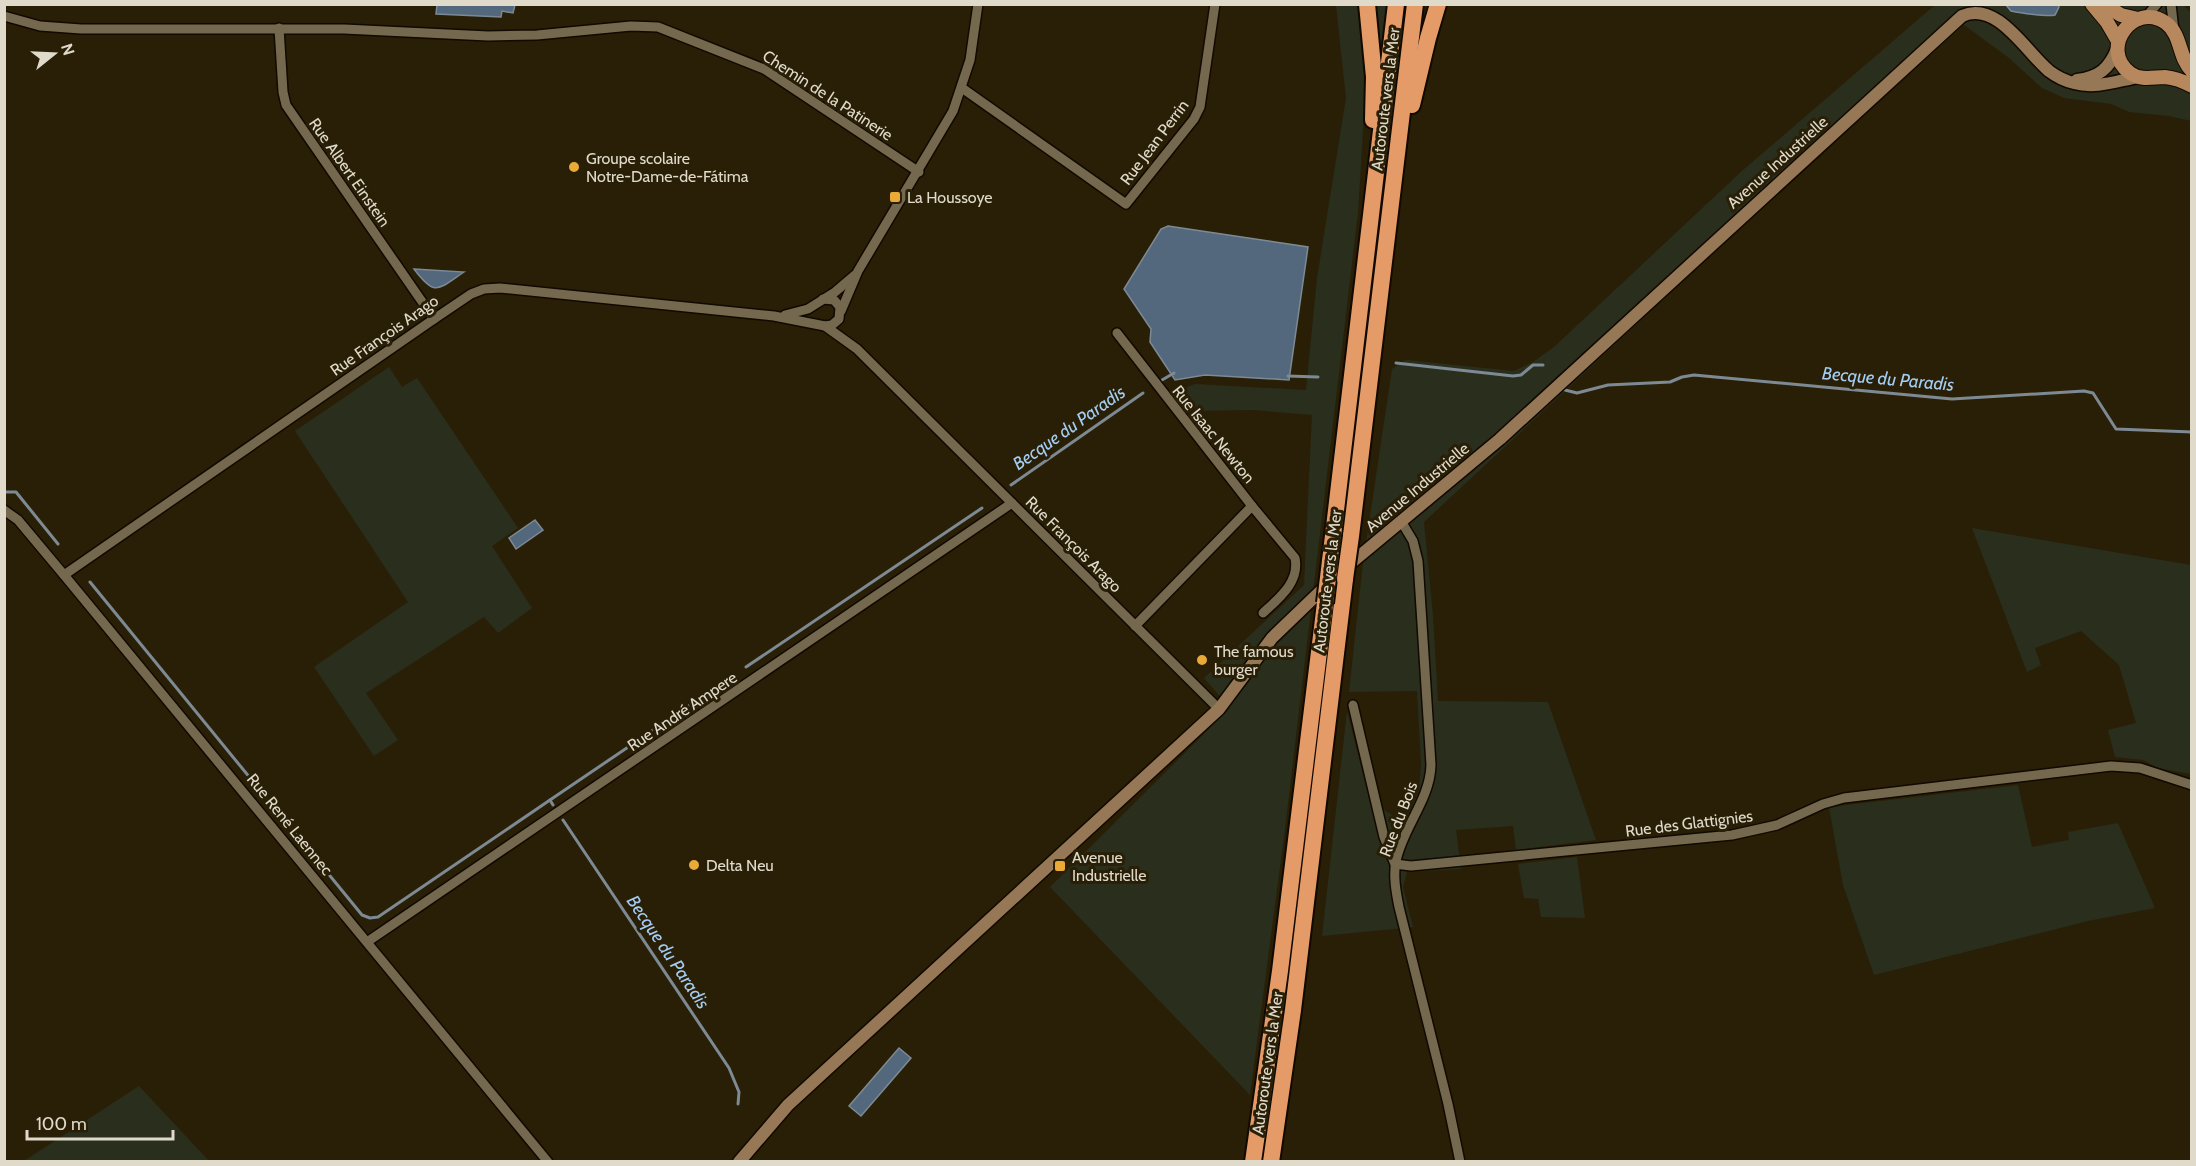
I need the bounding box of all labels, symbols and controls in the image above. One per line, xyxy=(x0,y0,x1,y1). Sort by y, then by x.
north arrow xyxy=(24,24,84,84)
street label: Autoroute vers la Mer xyxy=(1367,26,1404,172)
text: N xyxy=(57,41,79,58)
street label: Chemin de la Patinerie xyxy=(759,46,896,145)
street label: Rue Jean Perrin xyxy=(1116,96,1193,189)
street label: Avenue Industrielle xyxy=(1723,112,1832,213)
street label: Rue Albert Einstein xyxy=(305,114,394,230)
place label: Groupe scolaire Notre-Dame-de-Fátima xyxy=(586,149,749,186)
marker: Groupe scolaire Notre-Dame-de-Fátima xyxy=(567,160,581,174)
place label: La Houssoye xyxy=(907,188,993,207)
marker: La Houssoye xyxy=(888,190,902,204)
street label: Rue François Arago xyxy=(327,291,442,380)
water label: Becque du Paradis xyxy=(1821,362,1955,396)
water label: Becque du Paradis xyxy=(1008,381,1130,475)
street label: Rue Isaac Newton xyxy=(1168,382,1259,487)
street label: Avenue Industrielle xyxy=(1362,439,1473,536)
street label: Rue François Arago xyxy=(1022,492,1126,596)
street label: Autoroute vers la Mer xyxy=(1309,508,1346,654)
place label: The famous burger xyxy=(1214,642,1294,679)
marker: The famous burger xyxy=(1195,653,1209,667)
street label: Rue André Ampere xyxy=(624,668,741,755)
street label: Rue René Laennec xyxy=(243,770,336,879)
street label: Rue du Bois xyxy=(1375,779,1422,859)
street label: Rue des Glattignies xyxy=(1624,806,1754,841)
place label: Avenue Industrielle xyxy=(1072,848,1146,885)
place label: Delta Neu xyxy=(706,856,774,875)
marker: Delta Neu xyxy=(687,858,701,872)
marker: Avenue Industrielle xyxy=(1053,859,1067,873)
water label: Becque du Paradis xyxy=(622,891,714,1013)
street label: Autoroute vers la Mer xyxy=(1248,990,1287,1136)
scale bar xyxy=(27,1103,172,1141)
text: 100 m xyxy=(36,1113,87,1135)

